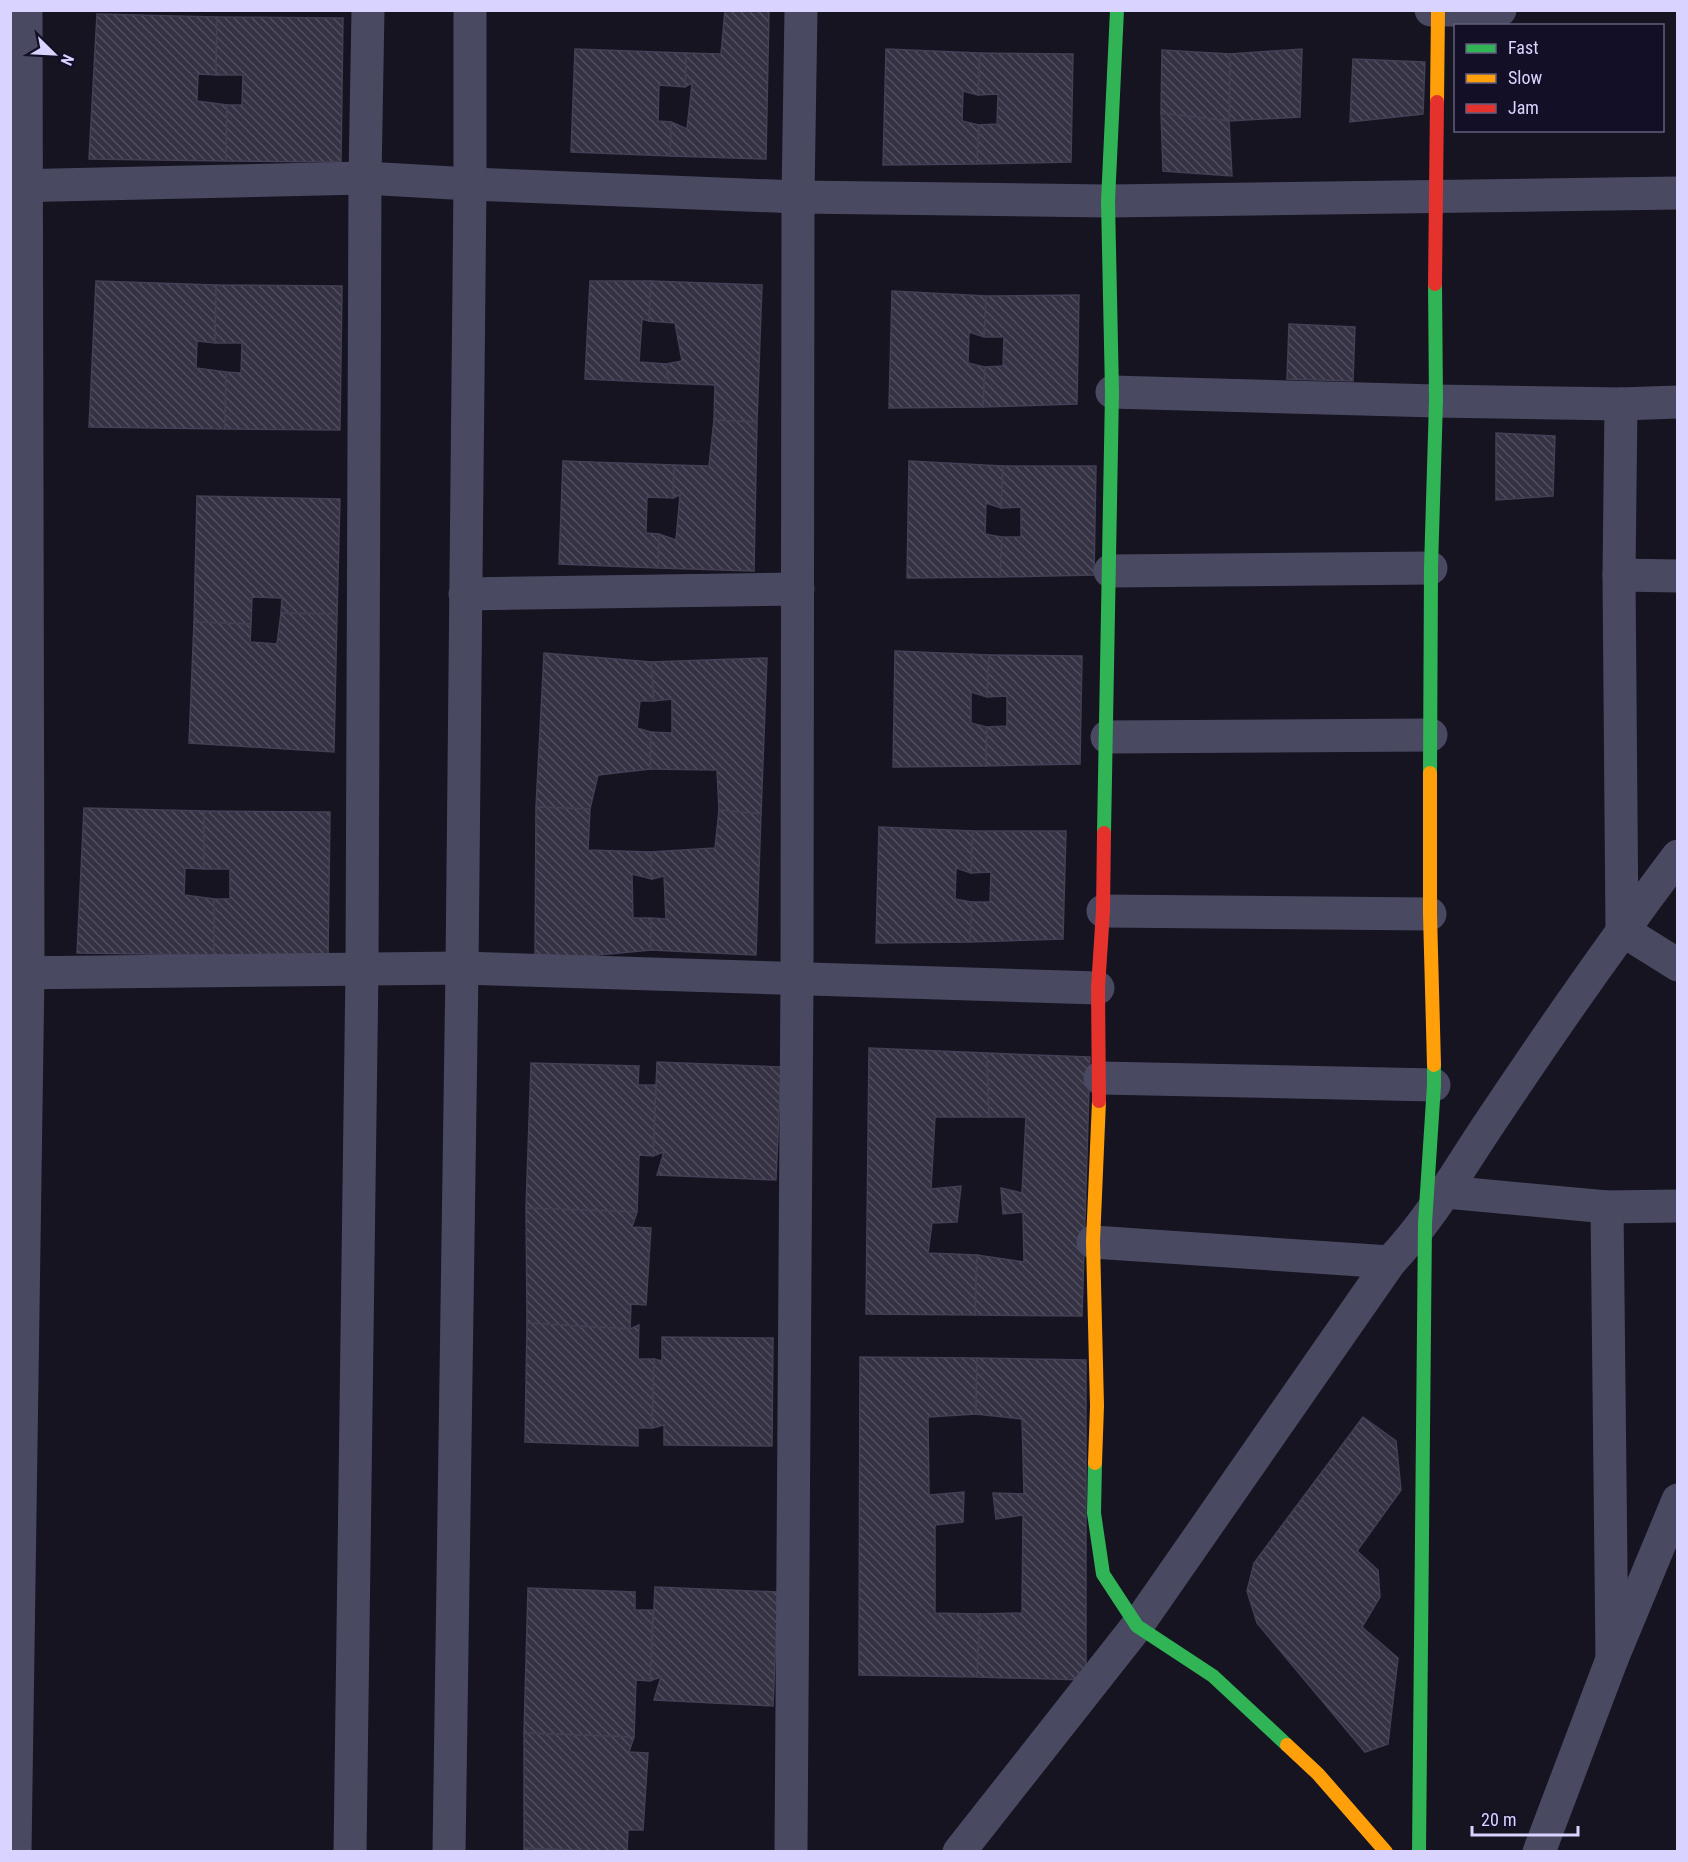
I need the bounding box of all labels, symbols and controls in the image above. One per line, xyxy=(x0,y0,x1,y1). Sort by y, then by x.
north arrow xyxy=(24,24,84,84)
legend xyxy=(1454,24,1664,132)
text: Fast xyxy=(1508,37,1539,58)
text: N xyxy=(57,52,78,68)
text: Slow xyxy=(1508,67,1543,88)
text: Jam xyxy=(1508,97,1539,118)
scale bar xyxy=(1472,1799,1578,1837)
text: 20 m xyxy=(1481,1809,1516,1830)

